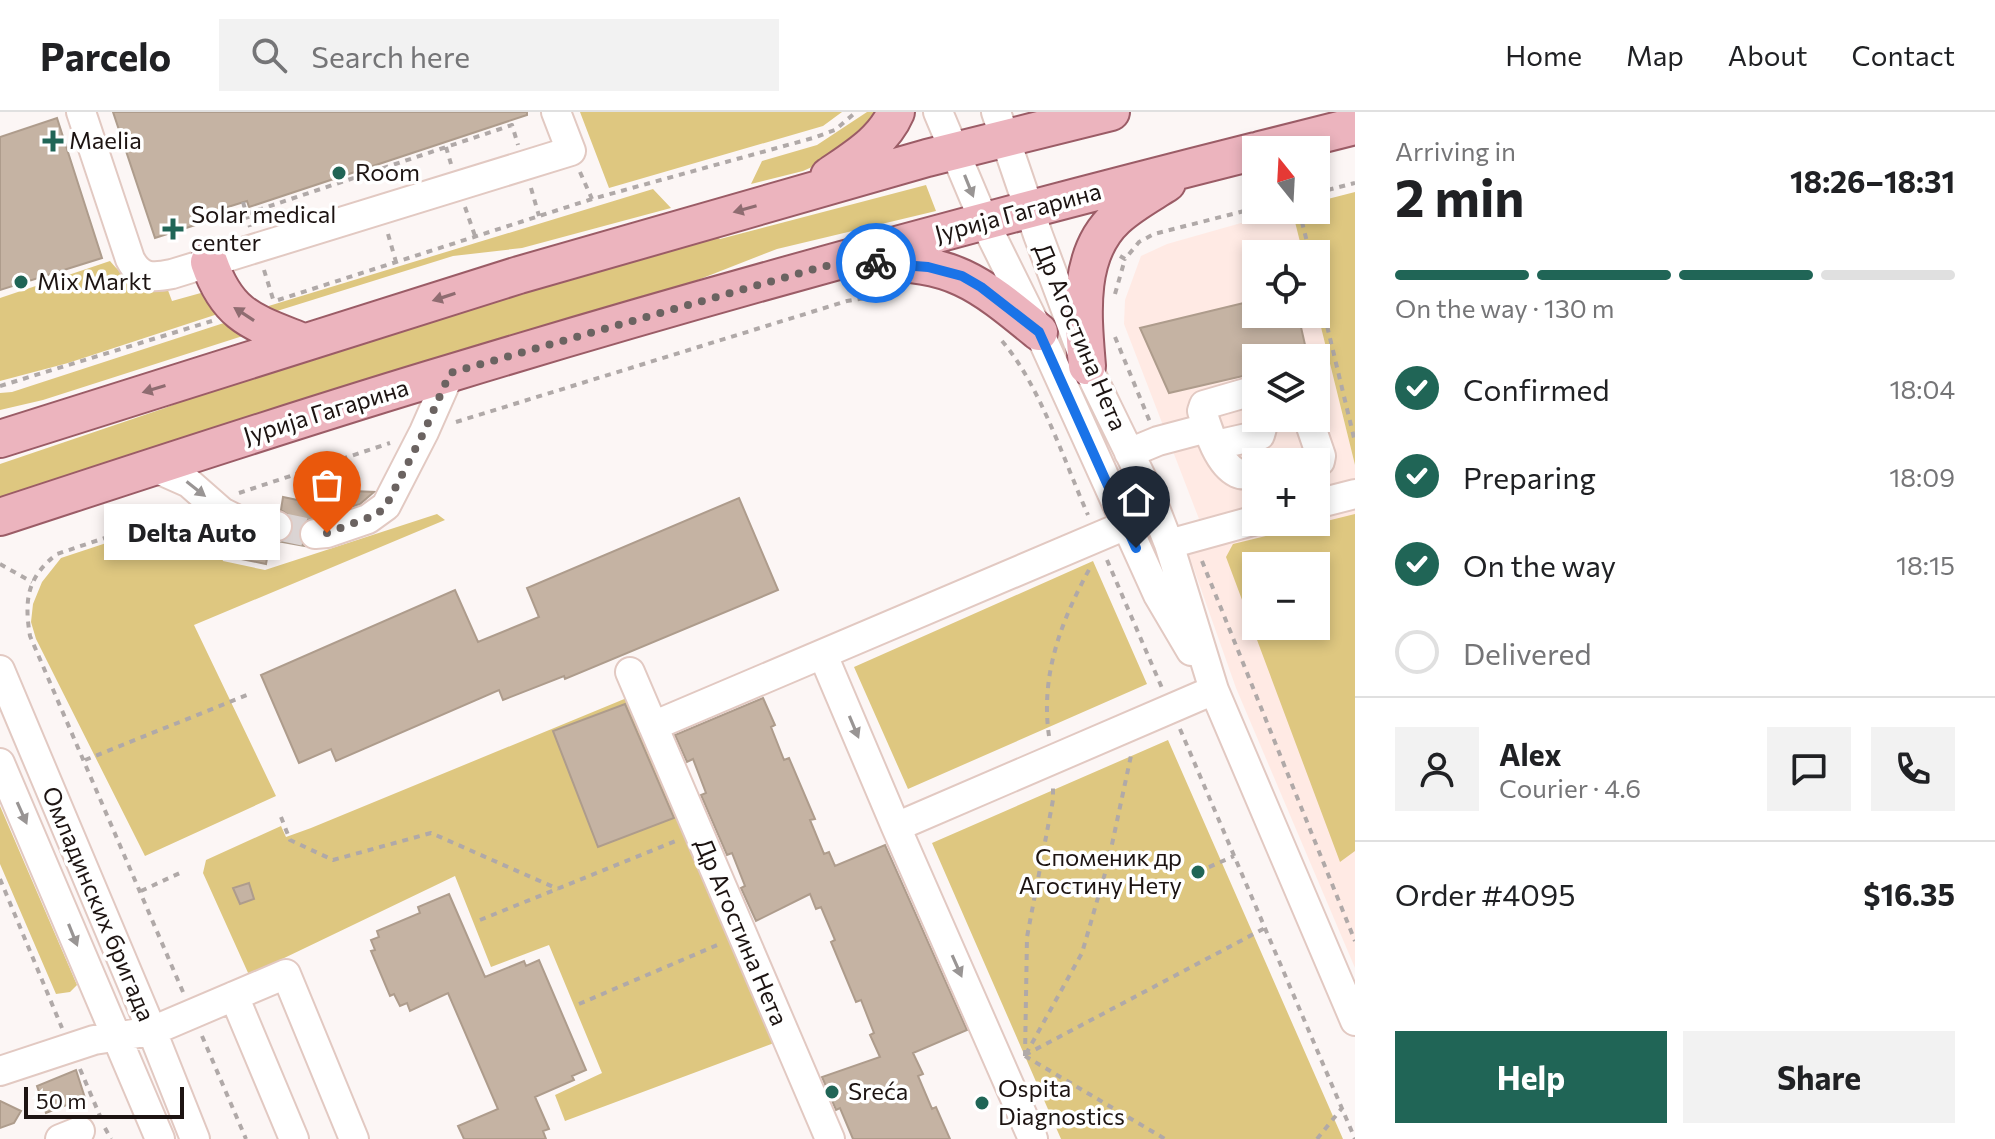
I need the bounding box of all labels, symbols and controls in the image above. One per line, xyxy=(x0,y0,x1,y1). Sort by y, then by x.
search box xyxy=(219,19,779,91)
text: Parcelo xyxy=(40,32,171,79)
icon: search xyxy=(247,33,291,77)
text: Search here xyxy=(311,37,470,74)
text: Home xyxy=(1505,38,1582,72)
text: Map xyxy=(1626,38,1684,72)
text: About xyxy=(1728,38,1808,72)
text: Contact xyxy=(1852,38,1955,72)
place label: Maelia xyxy=(69,125,142,154)
marker: Maelia xyxy=(44,132,62,150)
text: Arriving in xyxy=(1395,135,1516,166)
north arrow xyxy=(1242,136,1330,224)
map controls xyxy=(1242,136,1330,640)
place label: Room xyxy=(355,157,420,186)
text: 18:26–18:31 xyxy=(1790,162,1955,199)
marker: Room xyxy=(330,164,348,182)
text: 2 min xyxy=(1395,164,1524,228)
one-way arrow xyxy=(963,174,976,198)
street label: Јурија Гагарина xyxy=(931,175,1104,248)
place label: Solar medical center xyxy=(191,199,336,256)
one-way arrow xyxy=(732,203,756,216)
marker: Solar medical center xyxy=(162,218,184,240)
courier xyxy=(836,223,916,303)
street label: Др Агостина Нета xyxy=(1029,238,1134,434)
button: locate xyxy=(1242,240,1330,328)
icon: bike xyxy=(854,241,898,285)
place label: Mix Markt xyxy=(37,266,151,295)
marker: Mix Markt xyxy=(12,273,30,291)
one-way arrow xyxy=(432,291,456,304)
text: On the way · 130 m xyxy=(1395,292,1614,323)
one-way arrow xyxy=(234,307,255,322)
button: layers xyxy=(1242,344,1330,432)
icon: check xyxy=(1395,366,1439,410)
text: Confirmed xyxy=(1463,370,1610,407)
street label: Јурија Гагарина xyxy=(239,372,412,449)
text: 18:04 xyxy=(1889,373,1955,404)
one-way arrow xyxy=(141,383,165,396)
button: + xyxy=(1242,448,1330,536)
pin xyxy=(293,451,361,533)
icon: check xyxy=(1395,454,1439,498)
text: Preparing xyxy=(1463,458,1596,495)
text: 18:09 xyxy=(1889,461,1955,492)
icon: bag xyxy=(305,463,349,507)
pin xyxy=(1102,466,1170,548)
icon: home xyxy=(1114,478,1158,522)
one-way arrow xyxy=(186,480,206,497)
callout: Delta Auto xyxy=(103,505,279,561)
text: Delta Auto xyxy=(127,516,257,547)
icon: check xyxy=(1395,542,1439,586)
text: On the way xyxy=(1463,546,1616,583)
text: 18:15 xyxy=(1896,549,1955,580)
button: − xyxy=(1242,552,1330,640)
text: Delivered xyxy=(1463,634,1592,671)
one-way arrow xyxy=(847,715,860,739)
button: person xyxy=(1395,727,1479,811)
button: chat xyxy=(1767,727,1851,811)
button: phone xyxy=(1871,727,1955,811)
text: Alex xyxy=(1499,735,1562,772)
text: Courier · 4.6 xyxy=(1499,772,1641,803)
street label: Омладинских бригада xyxy=(37,782,162,1025)
one-way arrow xyxy=(15,801,28,824)
street label: Др Агостина Нета xyxy=(690,833,795,1029)
place label: Споменик др Агостину Нету xyxy=(1019,842,1182,899)
marker: Споменик др Агостину Нету xyxy=(1189,863,1207,881)
text: Order #4095 xyxy=(1395,875,1575,912)
text: $16.35 xyxy=(1863,875,1955,912)
one-way arrow xyxy=(67,923,80,947)
one-way arrow xyxy=(950,954,964,977)
button: Help xyxy=(1395,1031,1667,1123)
button: Share xyxy=(1683,1031,1955,1123)
place label: Ospita Diagnostics xyxy=(998,1073,1125,1130)
place label: Sreća xyxy=(848,1076,908,1105)
scale bar xyxy=(24,1083,184,1119)
marker: Sreća xyxy=(823,1083,841,1101)
text: 50 m xyxy=(36,1087,86,1114)
marker: Ospita Diagnostics xyxy=(973,1094,991,1112)

